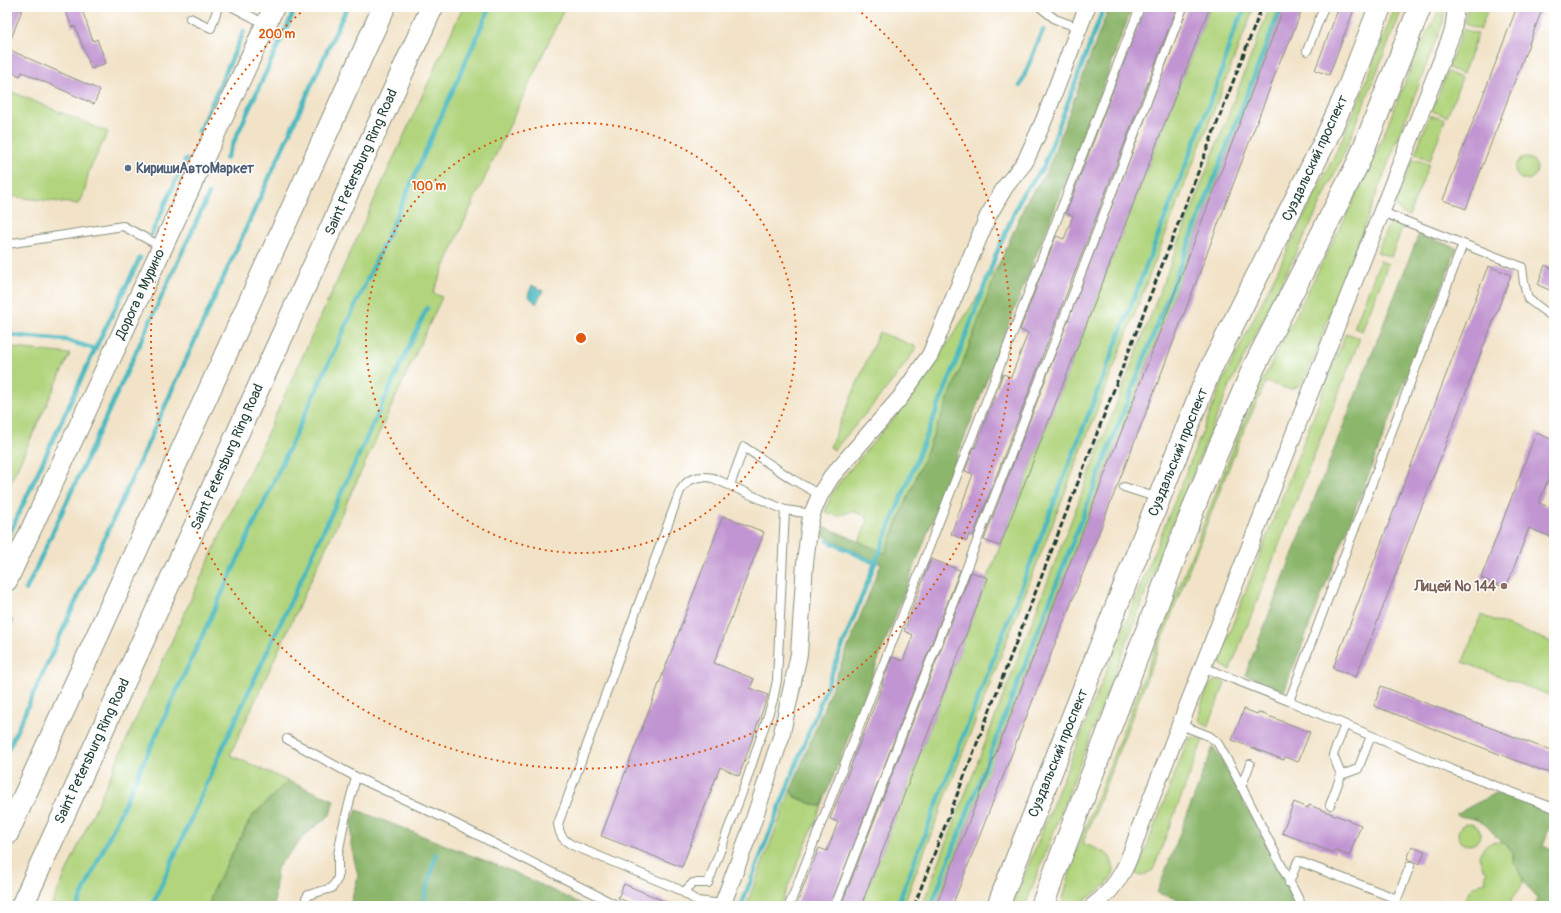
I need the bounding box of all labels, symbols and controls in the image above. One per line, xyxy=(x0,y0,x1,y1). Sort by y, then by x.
text: 200 m xyxy=(259,27,296,42)
street label: Saint Petersburg Ring Road xyxy=(321,86,401,238)
street label: Суздальский проспект xyxy=(1278,92,1352,224)
place label: КиришиАвтоМаркет xyxy=(136,160,255,177)
marker: КиришиАвтоМаркет xyxy=(123,163,133,173)
text: 100 m xyxy=(412,179,447,194)
street label: Дорога в Мурино xyxy=(111,246,169,343)
centre of rings xyxy=(574,331,588,345)
street label: Saint Petersburg Ring Road xyxy=(187,381,267,533)
street label: Суздальский проспект xyxy=(1144,385,1212,519)
place label: Лицей № 144 xyxy=(1413,578,1497,595)
marker: Лицей № 144 xyxy=(1499,581,1509,591)
street label: Saint Petersburg Ring Road xyxy=(51,676,133,826)
street label: Суздальский проспект xyxy=(1024,686,1092,820)

